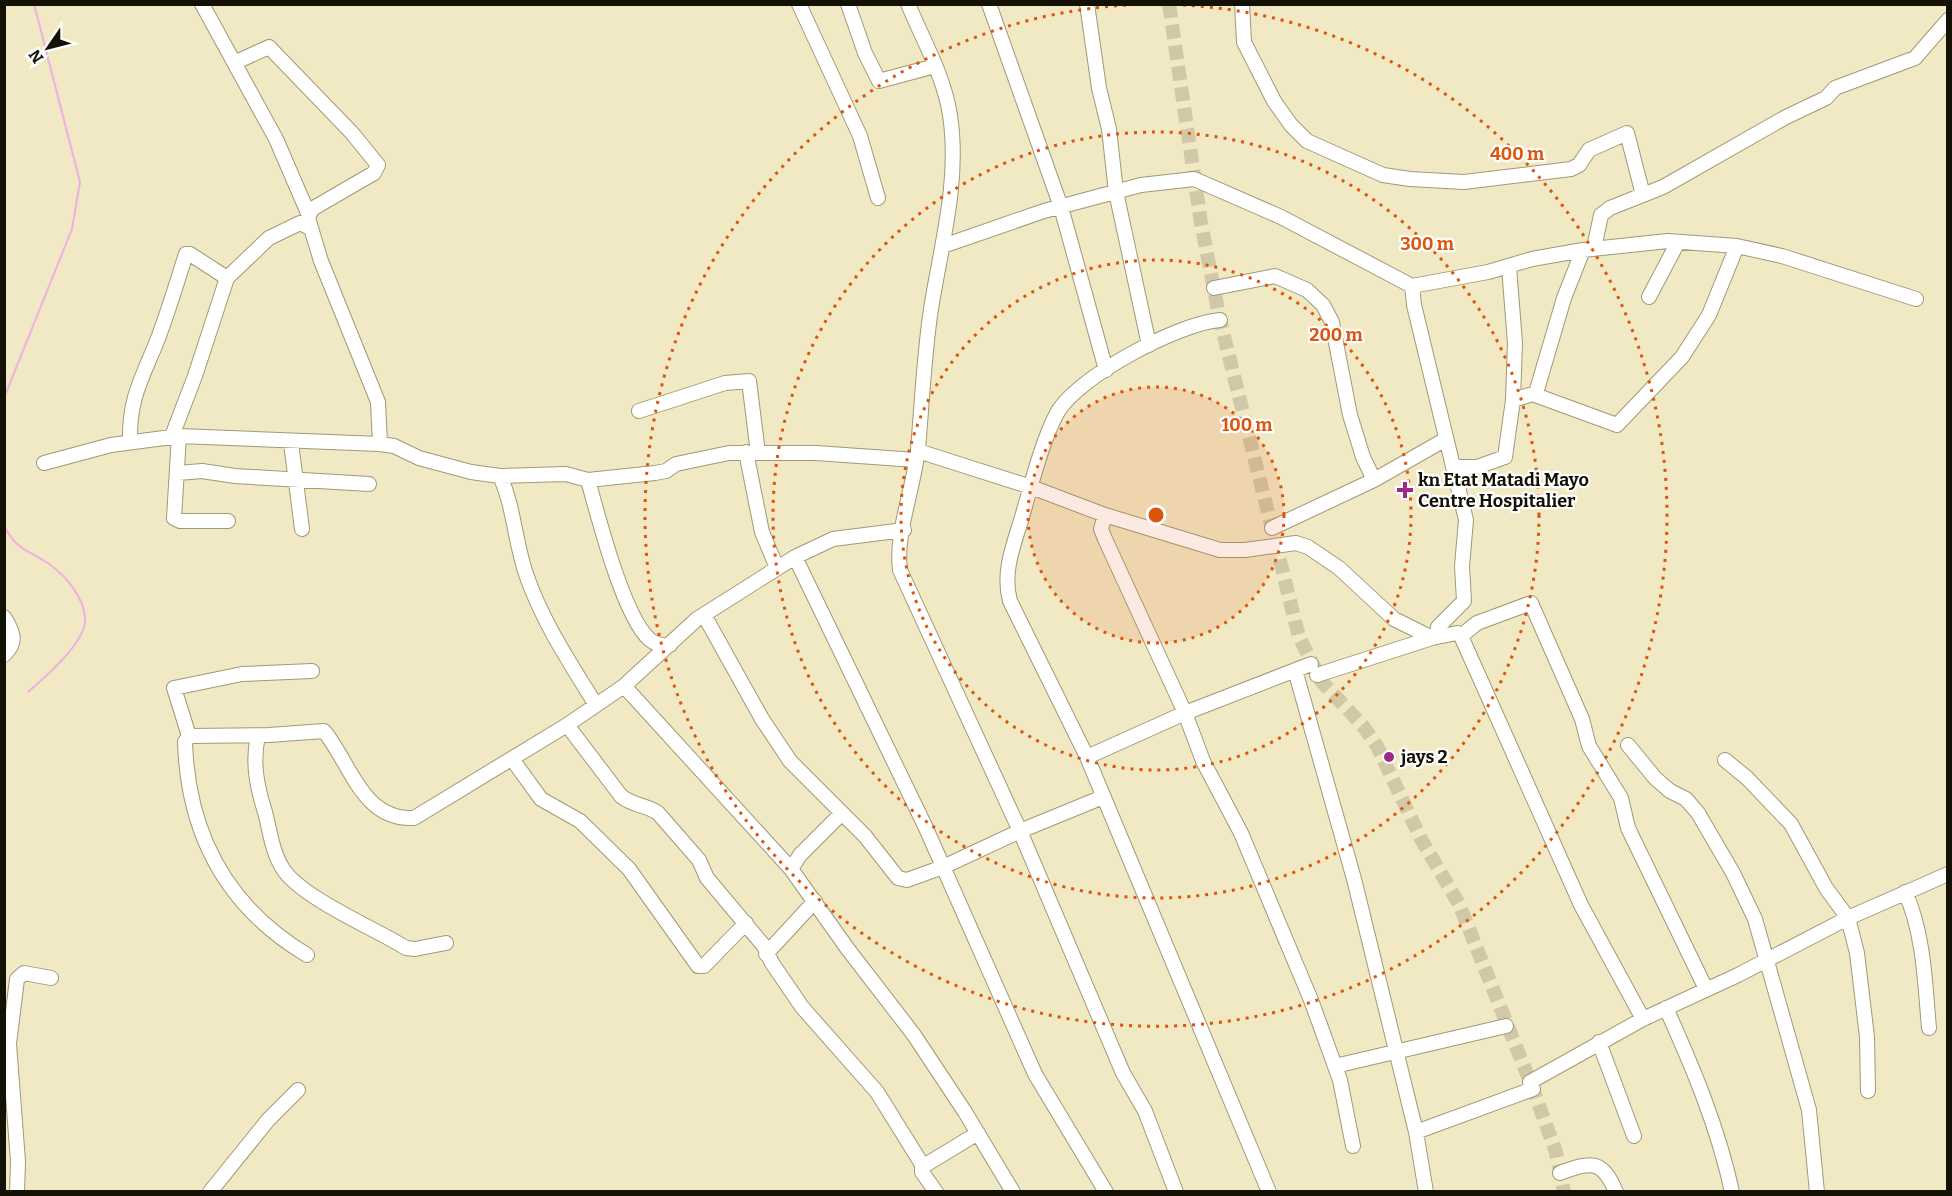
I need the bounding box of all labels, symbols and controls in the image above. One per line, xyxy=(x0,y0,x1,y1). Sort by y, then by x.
north arrow xyxy=(18,18,78,78)
text: N xyxy=(25,46,47,67)
text: 400 m xyxy=(1490,143,1544,165)
text: 300 m xyxy=(1400,233,1454,255)
text: 200 m xyxy=(1309,324,1363,346)
text: 100 m xyxy=(1221,414,1273,436)
place label: kn Etat Matadi Mayo Centre Hospitalier xyxy=(1418,469,1589,512)
marker: kn Etat Matadi Mayo Centre Hospitalier xyxy=(1396,481,1414,499)
centre of rings xyxy=(1146,505,1166,525)
place label: jays 2 xyxy=(1399,746,1448,768)
marker: jays 2 xyxy=(1382,750,1396,764)

